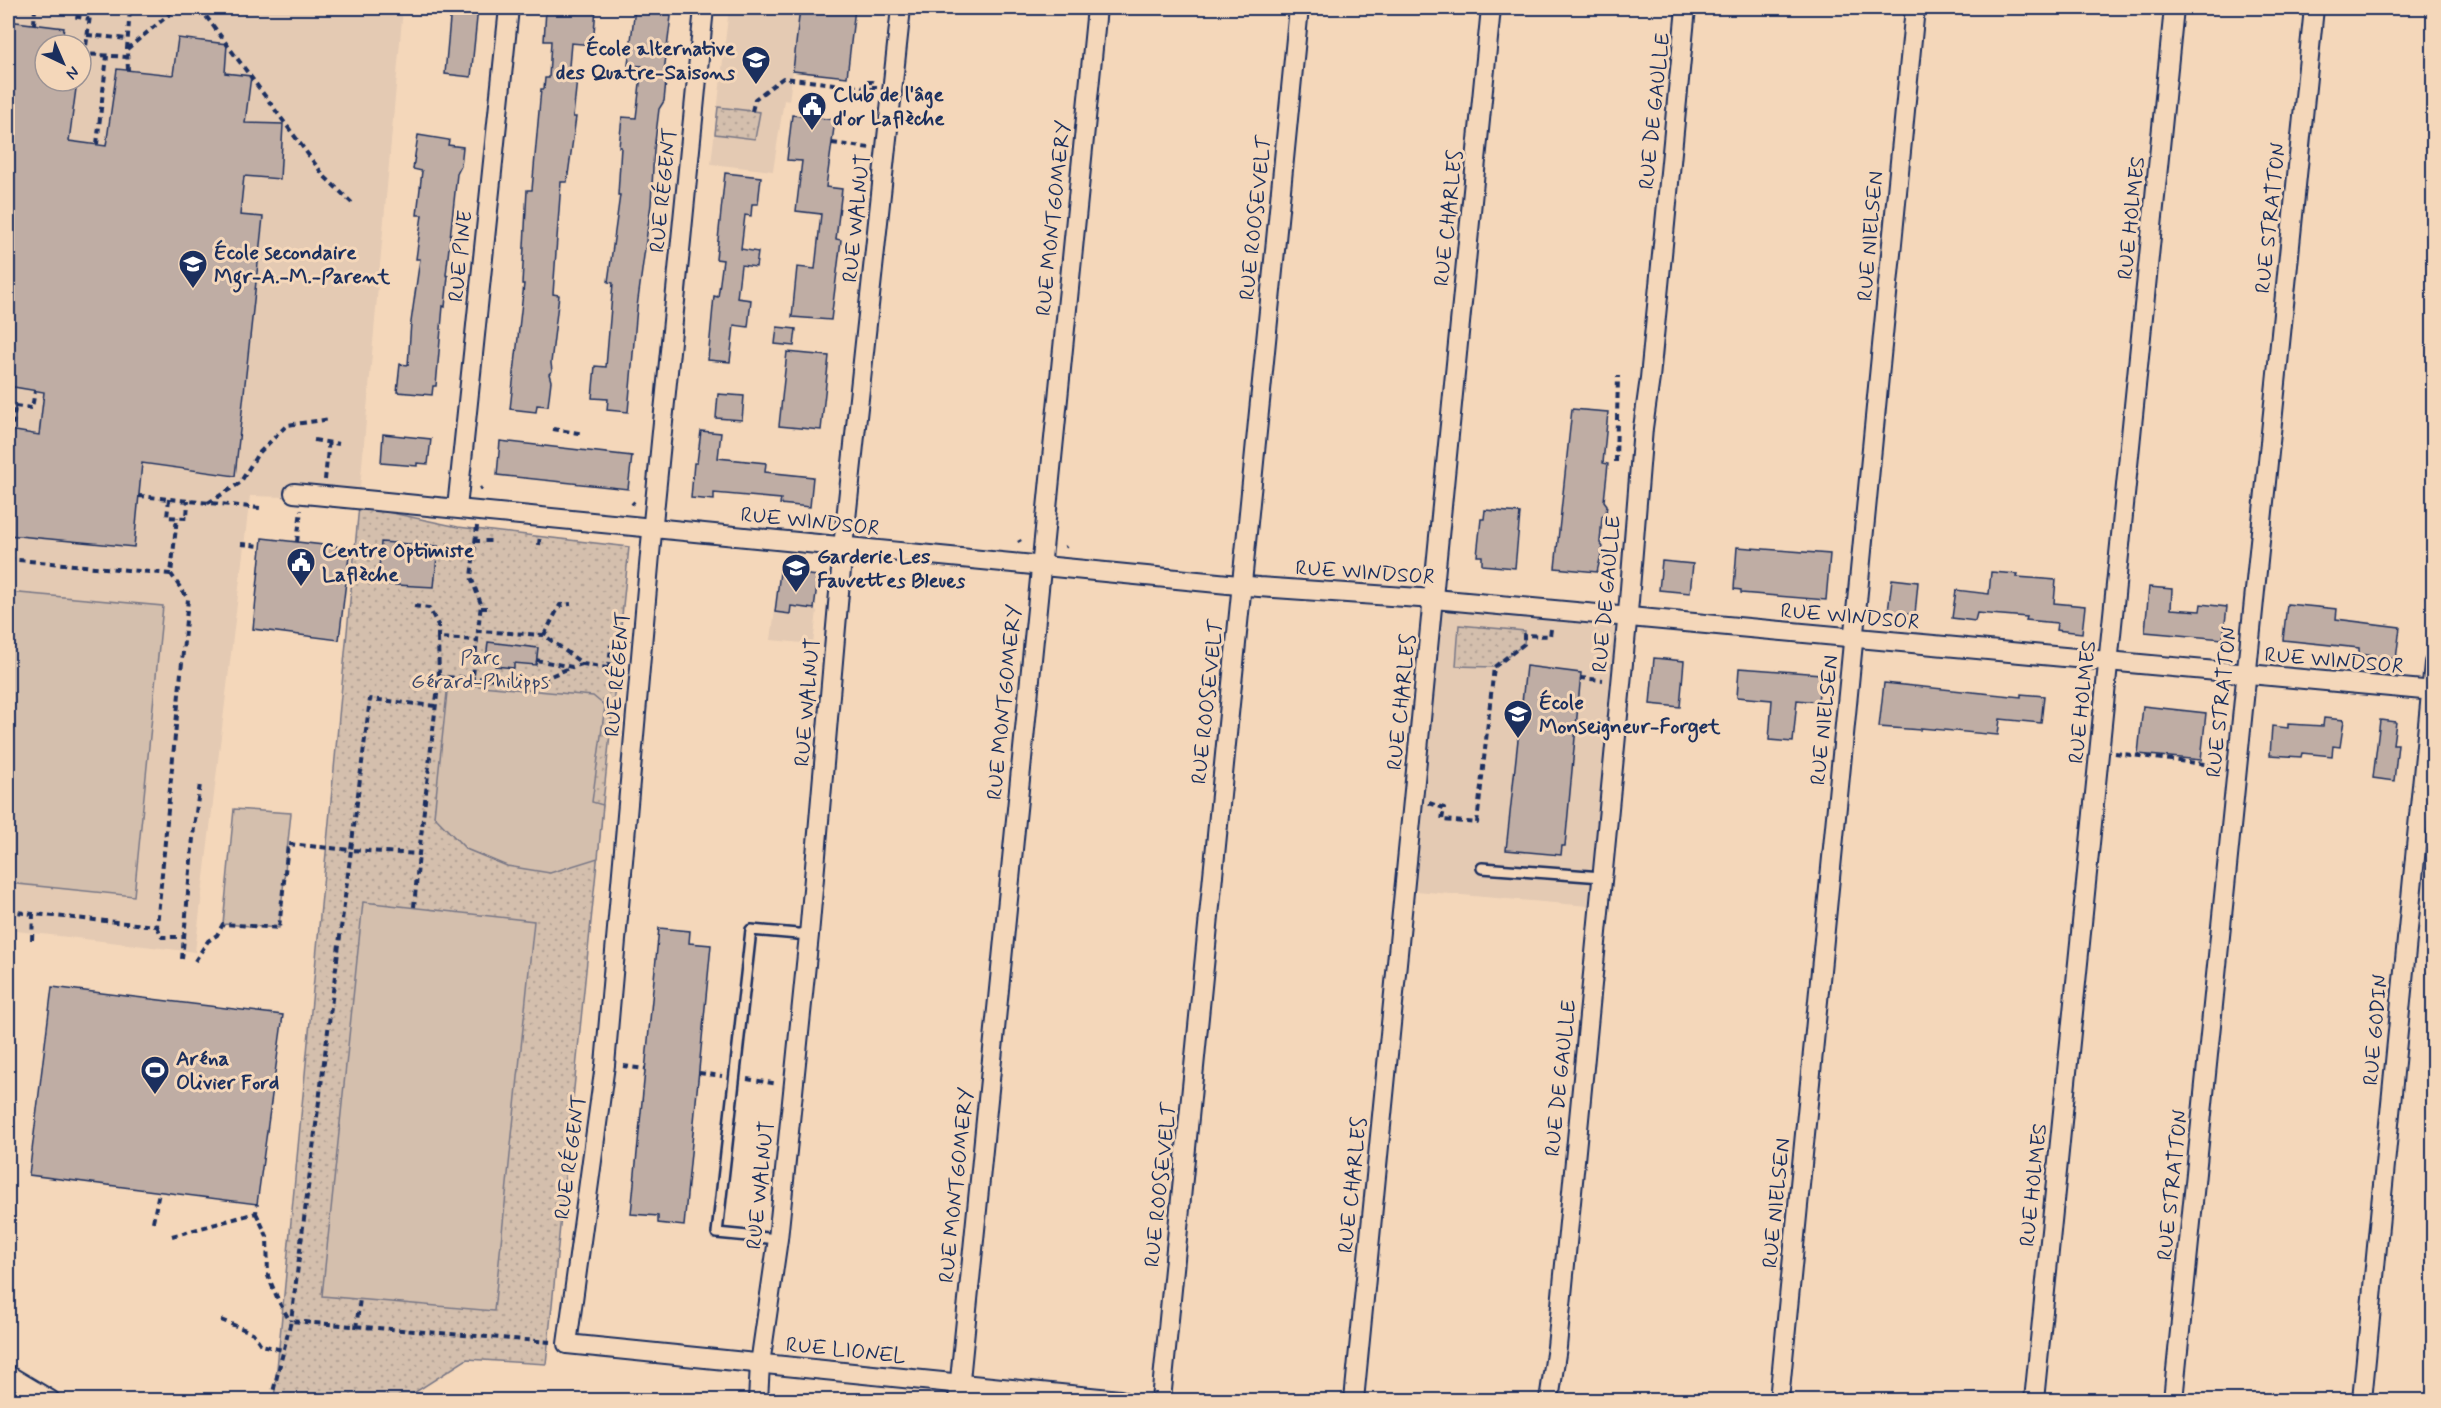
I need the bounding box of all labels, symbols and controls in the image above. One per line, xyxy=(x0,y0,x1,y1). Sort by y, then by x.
street label: RUE DE GAULLE xyxy=(1633,31,1677,191)
north arrow xyxy=(33,33,93,93)
place label: École alternative des Quatre-Saisons xyxy=(556,35,736,87)
school or university icon: École alternative des Quatre-Saisons xyxy=(740,44,772,86)
text: N xyxy=(61,61,84,84)
place label: Club de l'âge d'or Laflèche xyxy=(833,81,945,133)
public building icon: Club de l'âge d'or Laflèche xyxy=(796,90,828,132)
street label: RUE MONTGOMERY xyxy=(1030,119,1078,317)
street label: RUE RÉGENT xyxy=(643,126,684,254)
street label: RUE ROOSEVELT xyxy=(1233,134,1279,302)
street label: RUE STRATTON xyxy=(2249,141,2293,295)
street label: RUE CHARLES xyxy=(1428,148,1470,288)
street label: RUE WALNUT xyxy=(836,152,878,284)
street label: RUE HOLMES xyxy=(2112,155,2152,281)
street label: RUE NIELSEN xyxy=(1851,170,1891,302)
street label: RUE PINE xyxy=(442,209,480,303)
place label: École secondaire Mgr-A.-M.-Parent xyxy=(214,239,391,293)
school or university icon: École secondaire Mgr-A.-M.-Parent xyxy=(177,248,209,290)
street label: RUE WINDSOR xyxy=(739,501,881,543)
street label: RUE DE GAULLE xyxy=(1586,514,1628,674)
place label: Centre Optimiste Laflèche xyxy=(322,537,475,589)
place label: Garderie Les Fauvettes Bleues xyxy=(817,543,966,595)
public building icon: Centre Optimiste Laflèche xyxy=(285,546,317,588)
school or university icon: Garderie Les Fauvettes Bleues xyxy=(780,552,812,594)
street label: RUE WINDSOR xyxy=(1295,554,1436,592)
street label: RUE WINDSOR xyxy=(1779,597,1921,637)
street label: RUE MONTGOMERY xyxy=(981,603,1029,801)
street label: RUE RÉGENT xyxy=(599,610,637,738)
street label: RUE ROOSEVELT xyxy=(1185,618,1231,786)
street label: RUE STRATTON xyxy=(2200,625,2244,779)
street label: RUE CHARLES xyxy=(1381,632,1423,772)
street label: RUE WALNUT xyxy=(788,636,828,768)
street label: RUE HOLMES xyxy=(2063,639,2103,765)
street label: RUE WINDSOR xyxy=(2263,641,2405,681)
park label: Parc Gérard-Philipps xyxy=(411,644,549,696)
street label: RUE NIELSEN xyxy=(1804,654,1846,787)
place label: École Monseigneur-Forget xyxy=(1539,689,1721,743)
school or university icon: École Monseigneur-Forget xyxy=(1502,698,1534,740)
street label: RUE GODIN xyxy=(2357,973,2395,1087)
street label: RUE DE GAULLE xyxy=(1539,998,1583,1158)
place label: Aréna Olivier Ford xyxy=(176,1045,279,1097)
sports icon: Aréna Olivier Ford xyxy=(139,1054,171,1096)
street label: RUE MONTGOMERY xyxy=(933,1086,981,1284)
street label: RUE RÉGENT xyxy=(548,1093,594,1221)
street label: RUE ROOSEVELT xyxy=(1138,1101,1184,1269)
street label: RUE STRATTON xyxy=(2151,1108,2195,1262)
street label: RUE CHARLES xyxy=(1332,1115,1374,1255)
street label: RUE WALNUT xyxy=(740,1119,782,1251)
street label: RUE HOLMES xyxy=(2014,1122,2054,1248)
street label: RUE NIELSEN xyxy=(1756,1137,1798,1270)
street label: RUE LIONEL xyxy=(784,1331,907,1371)

